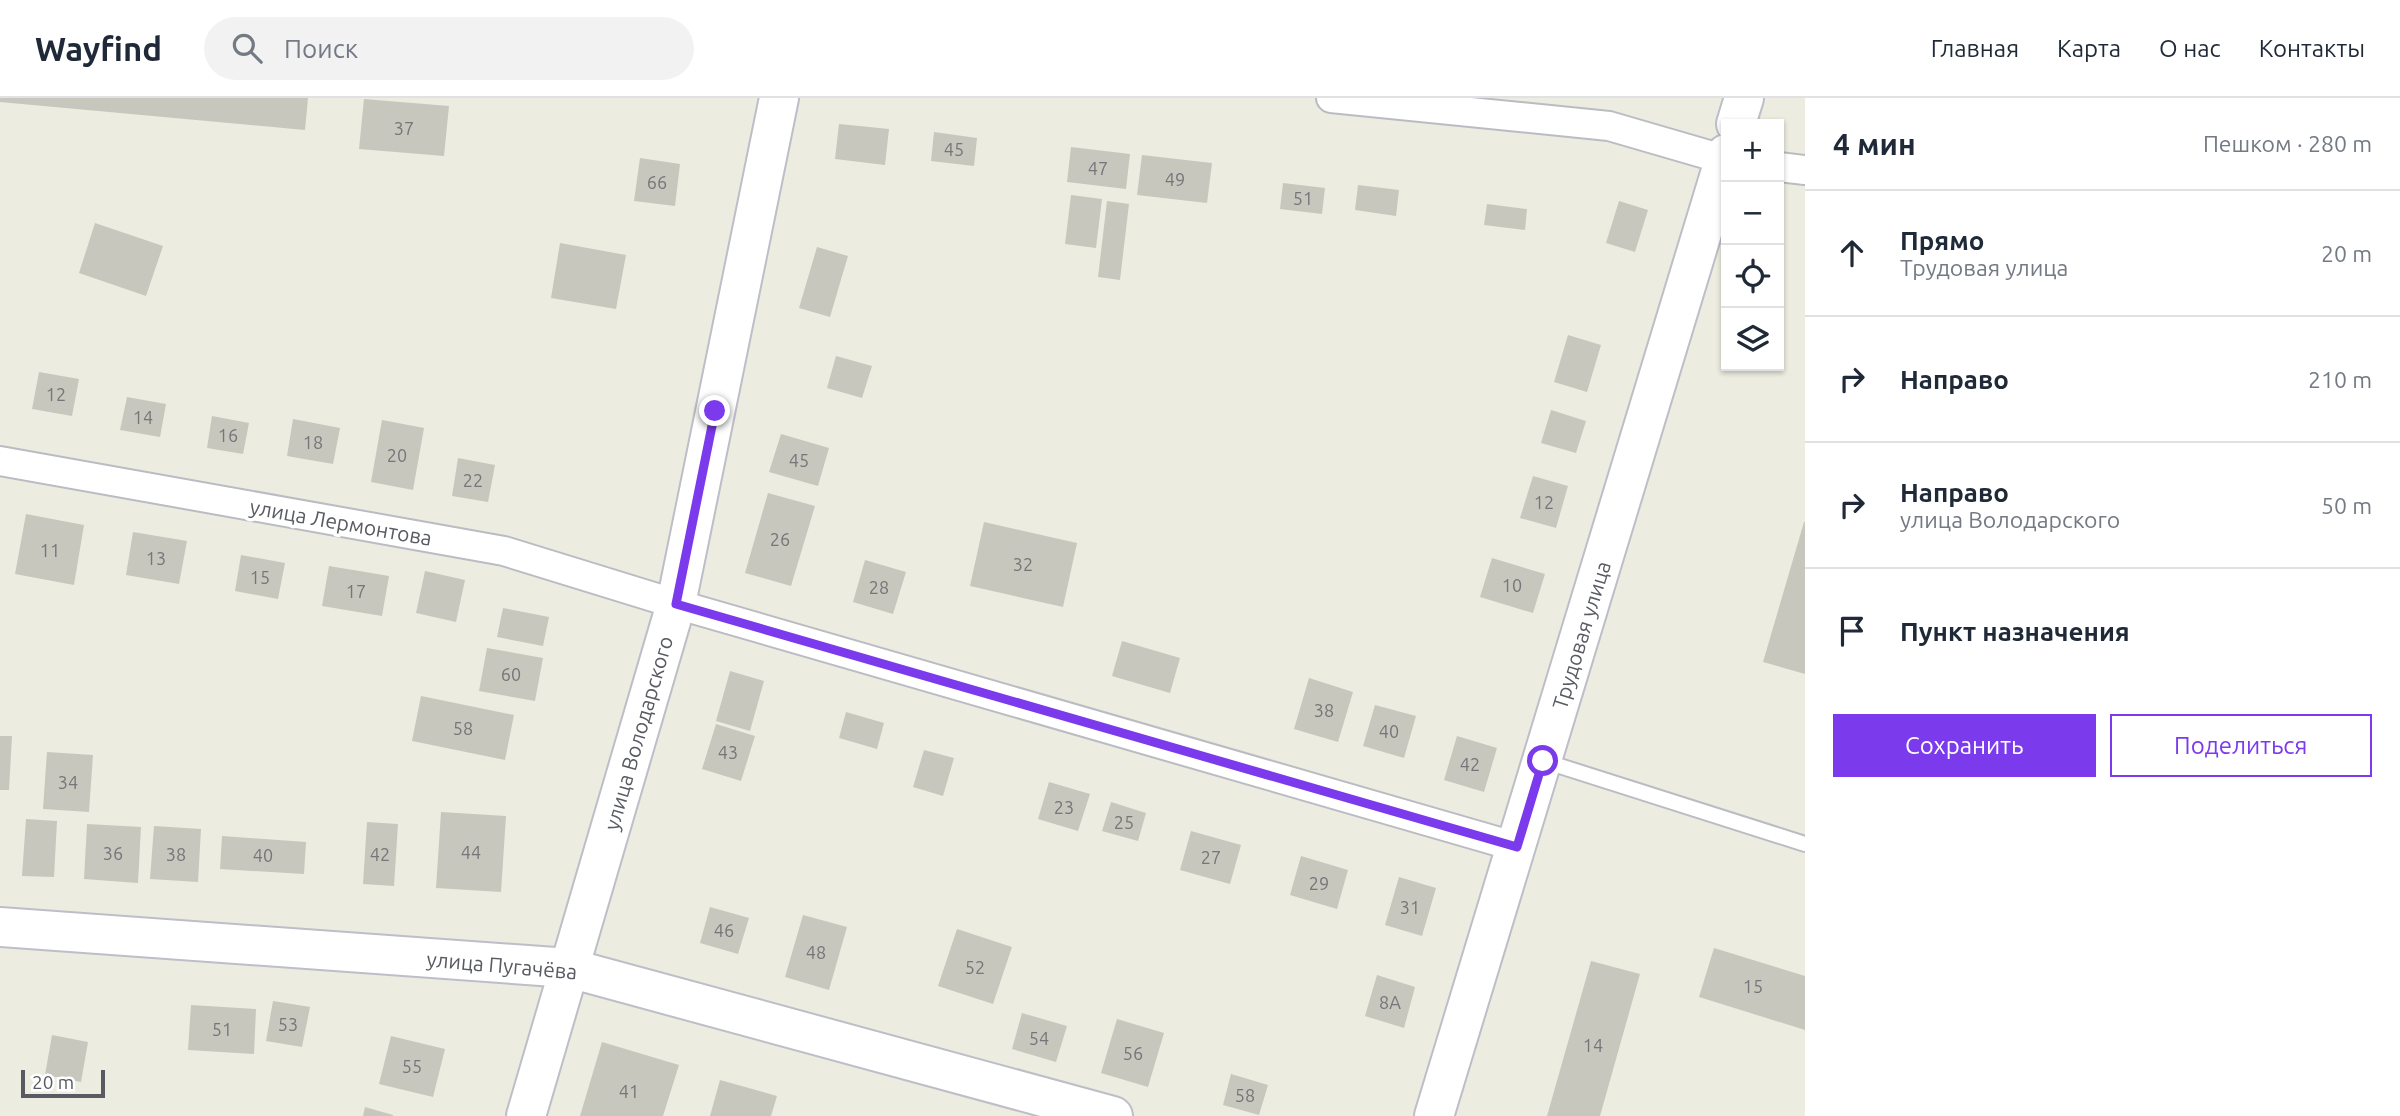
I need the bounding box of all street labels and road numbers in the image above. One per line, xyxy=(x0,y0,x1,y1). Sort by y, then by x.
street label: улица Лермонтова xyxy=(248,494,434,550)
street label: Трудовая улица xyxy=(1547,558,1615,712)
street label: улица Володарского xyxy=(599,633,677,833)
street label: улица Пугачёва xyxy=(426,946,578,984)

